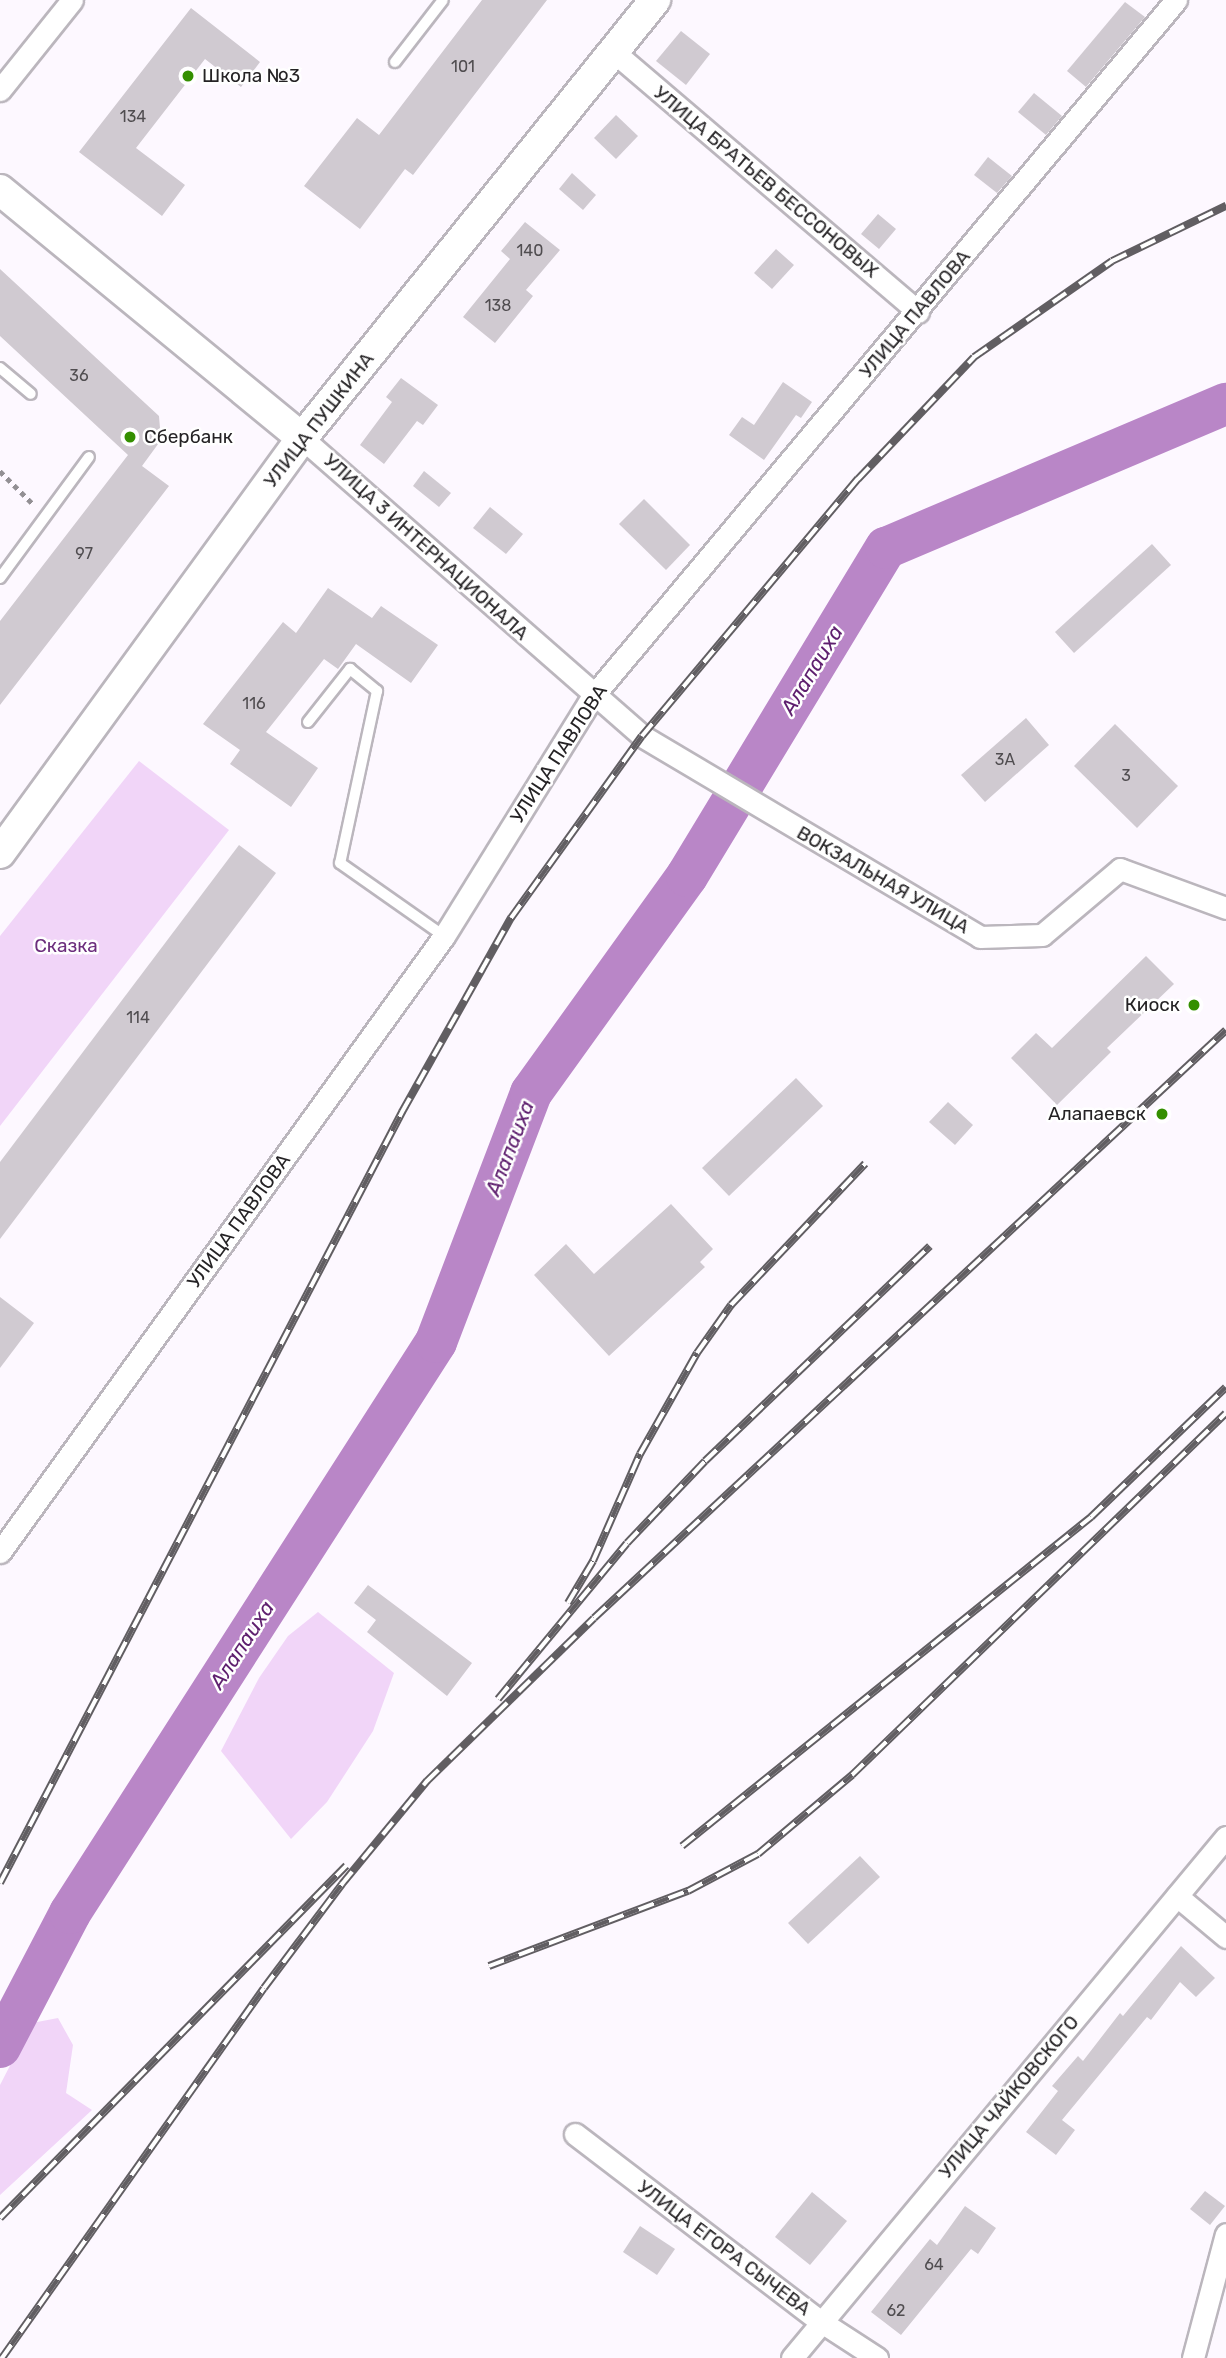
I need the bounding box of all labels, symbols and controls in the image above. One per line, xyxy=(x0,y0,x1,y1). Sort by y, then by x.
house number: 101 xyxy=(451,57,475,77)
place label: Школа №3 xyxy=(202,65,300,87)
marker: Школа №3 xyxy=(180,68,196,84)
street label: УЛИЦА БРАТЬЕВ БЕССОНОВЫХ xyxy=(649,81,883,283)
house number: 134 xyxy=(120,107,146,127)
house number: 140 xyxy=(517,241,543,261)
street label: УЛИЦА ПАВЛОВА xyxy=(855,245,975,383)
house number: 138 xyxy=(485,296,511,316)
street label: УЛИЦА ПУШКИНА xyxy=(259,348,379,492)
house number: 36 xyxy=(69,366,89,386)
place label: Сбербанк xyxy=(144,426,233,448)
marker: Сбербанк xyxy=(122,429,138,445)
street label: УЛИЦА 3 ИНТЕРНАЦИОНАЛА xyxy=(319,449,533,645)
house number: 97 xyxy=(75,544,93,564)
water label: Алапаиха xyxy=(776,621,848,719)
street label: УЛИЦА ПАВЛОВА xyxy=(506,681,612,827)
house number: 116 xyxy=(242,694,266,714)
house number: 3А xyxy=(995,750,1015,770)
house number: 3 xyxy=(1121,766,1131,786)
street label: ВОКЗАЛЬНАЯ УЛИЦА xyxy=(793,821,973,939)
park label: Сказка xyxy=(34,935,98,957)
place label: Киоск xyxy=(1125,994,1180,1016)
marker: Киоск xyxy=(1186,997,1202,1013)
house number: 114 xyxy=(126,1008,150,1028)
water label: Алапаиха xyxy=(480,1097,540,1199)
place label: Алапаевск xyxy=(1048,1103,1146,1125)
marker: Алапаевск xyxy=(1152,1104,1172,1124)
street label: УЛИЦА ПАВЛОВА xyxy=(183,1150,295,1292)
water label: Алапаиха xyxy=(204,1596,280,1694)
street label: УЛИЦА ЧАЙКОВСКОГО xyxy=(934,2011,1084,2183)
street label: УЛИЦА ЕГОРА СЫЧЕВА xyxy=(633,2175,815,2321)
house number: 64 xyxy=(924,2255,944,2275)
house number: 62 xyxy=(886,2301,906,2321)

